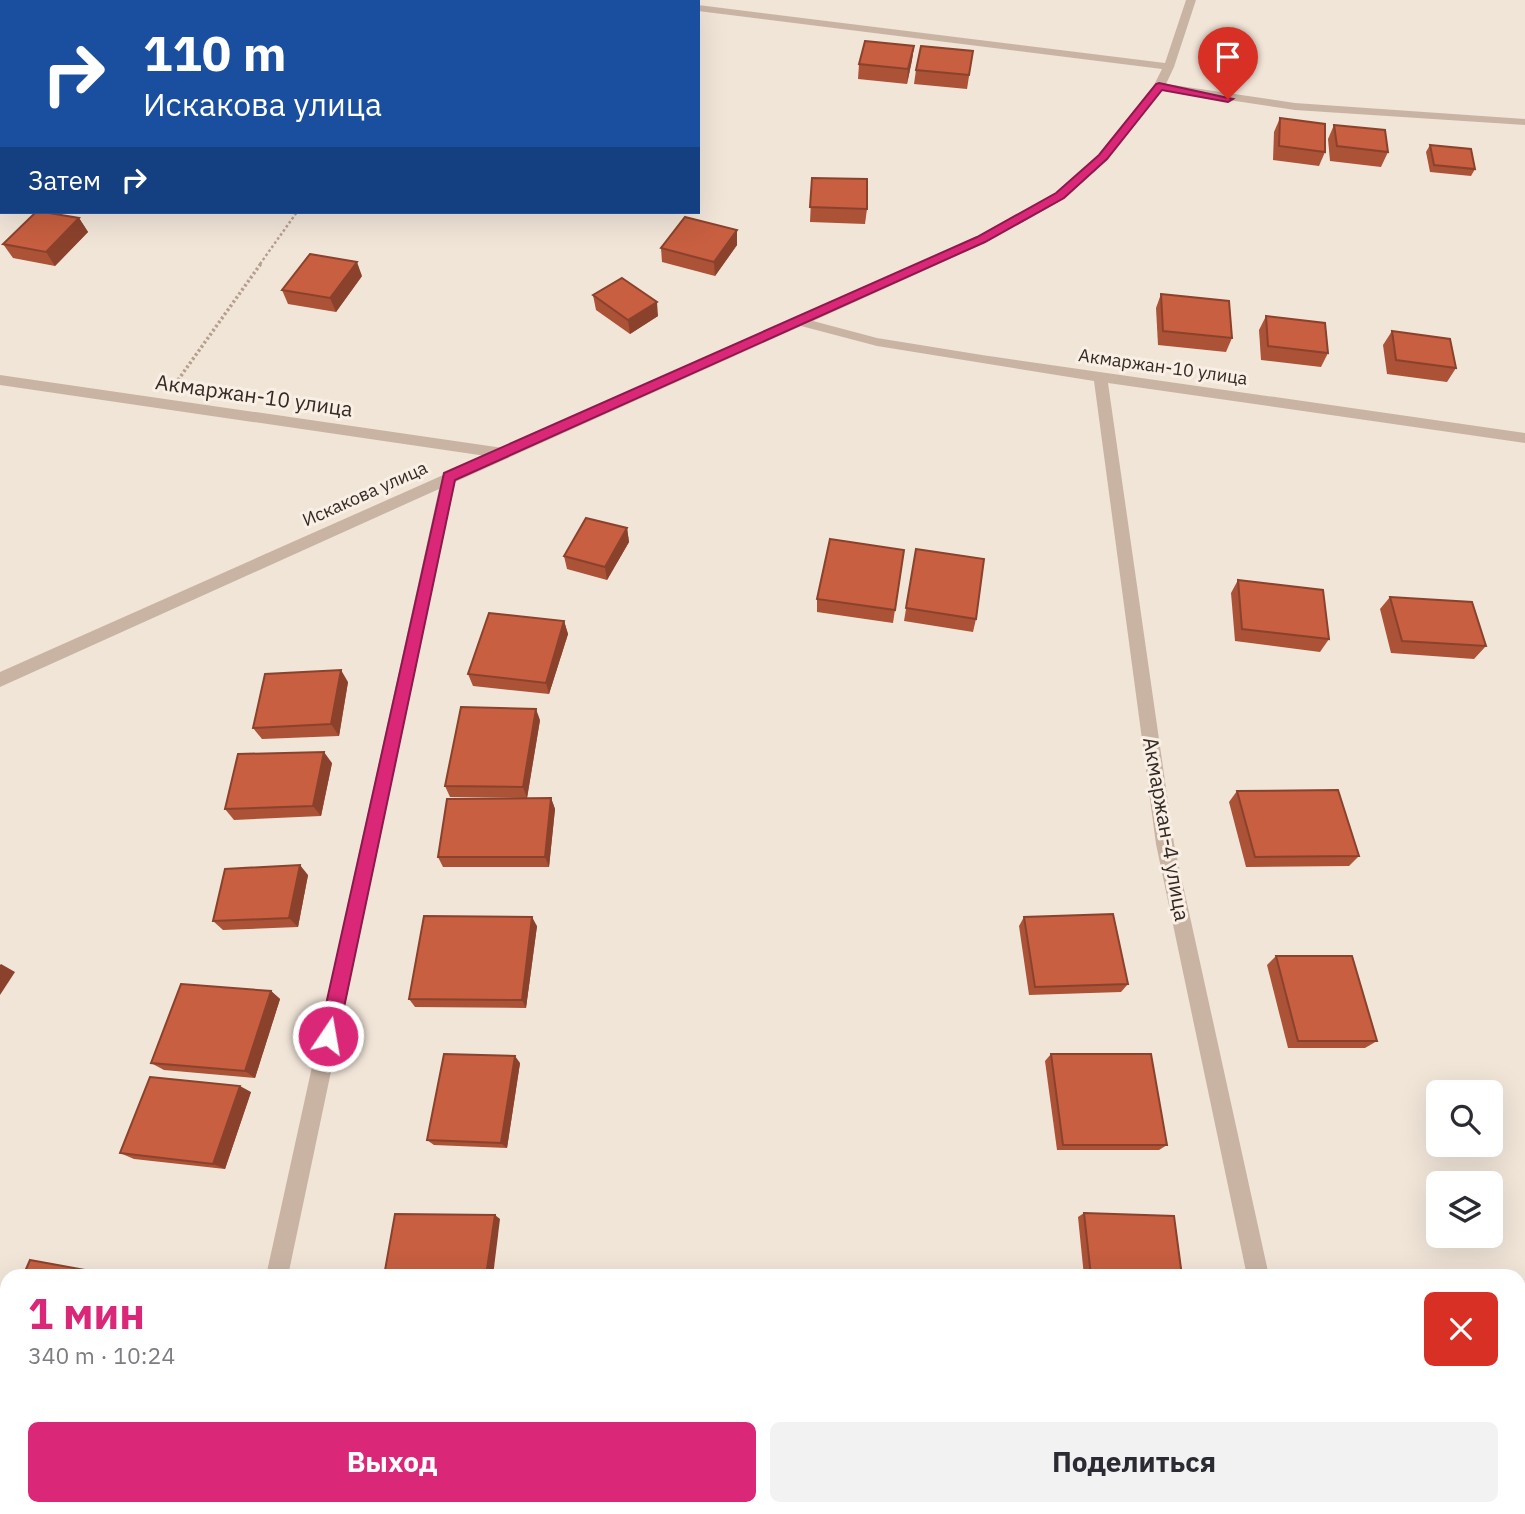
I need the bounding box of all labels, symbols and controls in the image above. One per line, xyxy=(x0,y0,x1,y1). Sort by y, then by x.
text: 110 m xyxy=(143,21,287,84)
pin xyxy=(1198,27,1258,99)
icon: right xyxy=(28,28,119,119)
icon: arrive xyxy=(1209,38,1247,76)
text: Искакова улица xyxy=(143,83,382,125)
icon: right xyxy=(115,161,153,199)
text: Затем xyxy=(28,163,101,197)
street label: Акмаржан-10 улица xyxy=(1077,343,1249,390)
street label: Акмаржан-10 улица xyxy=(154,367,355,423)
street label: Искакова улица xyxy=(299,456,431,531)
street label: Акмаржан-4 улица xyxy=(1137,735,1197,923)
position arrow xyxy=(291,999,365,1073)
map controls xyxy=(1426,1080,1503,1248)
button: search xyxy=(1426,1080,1503,1157)
button: layers xyxy=(1426,1171,1503,1248)
text: 1 мин xyxy=(28,1286,145,1341)
button: close xyxy=(1424,1292,1498,1366)
text: 340 m · 10:24 xyxy=(28,1340,175,1370)
button: Выход xyxy=(28,1422,756,1502)
button: Поделиться xyxy=(770,1422,1498,1502)

